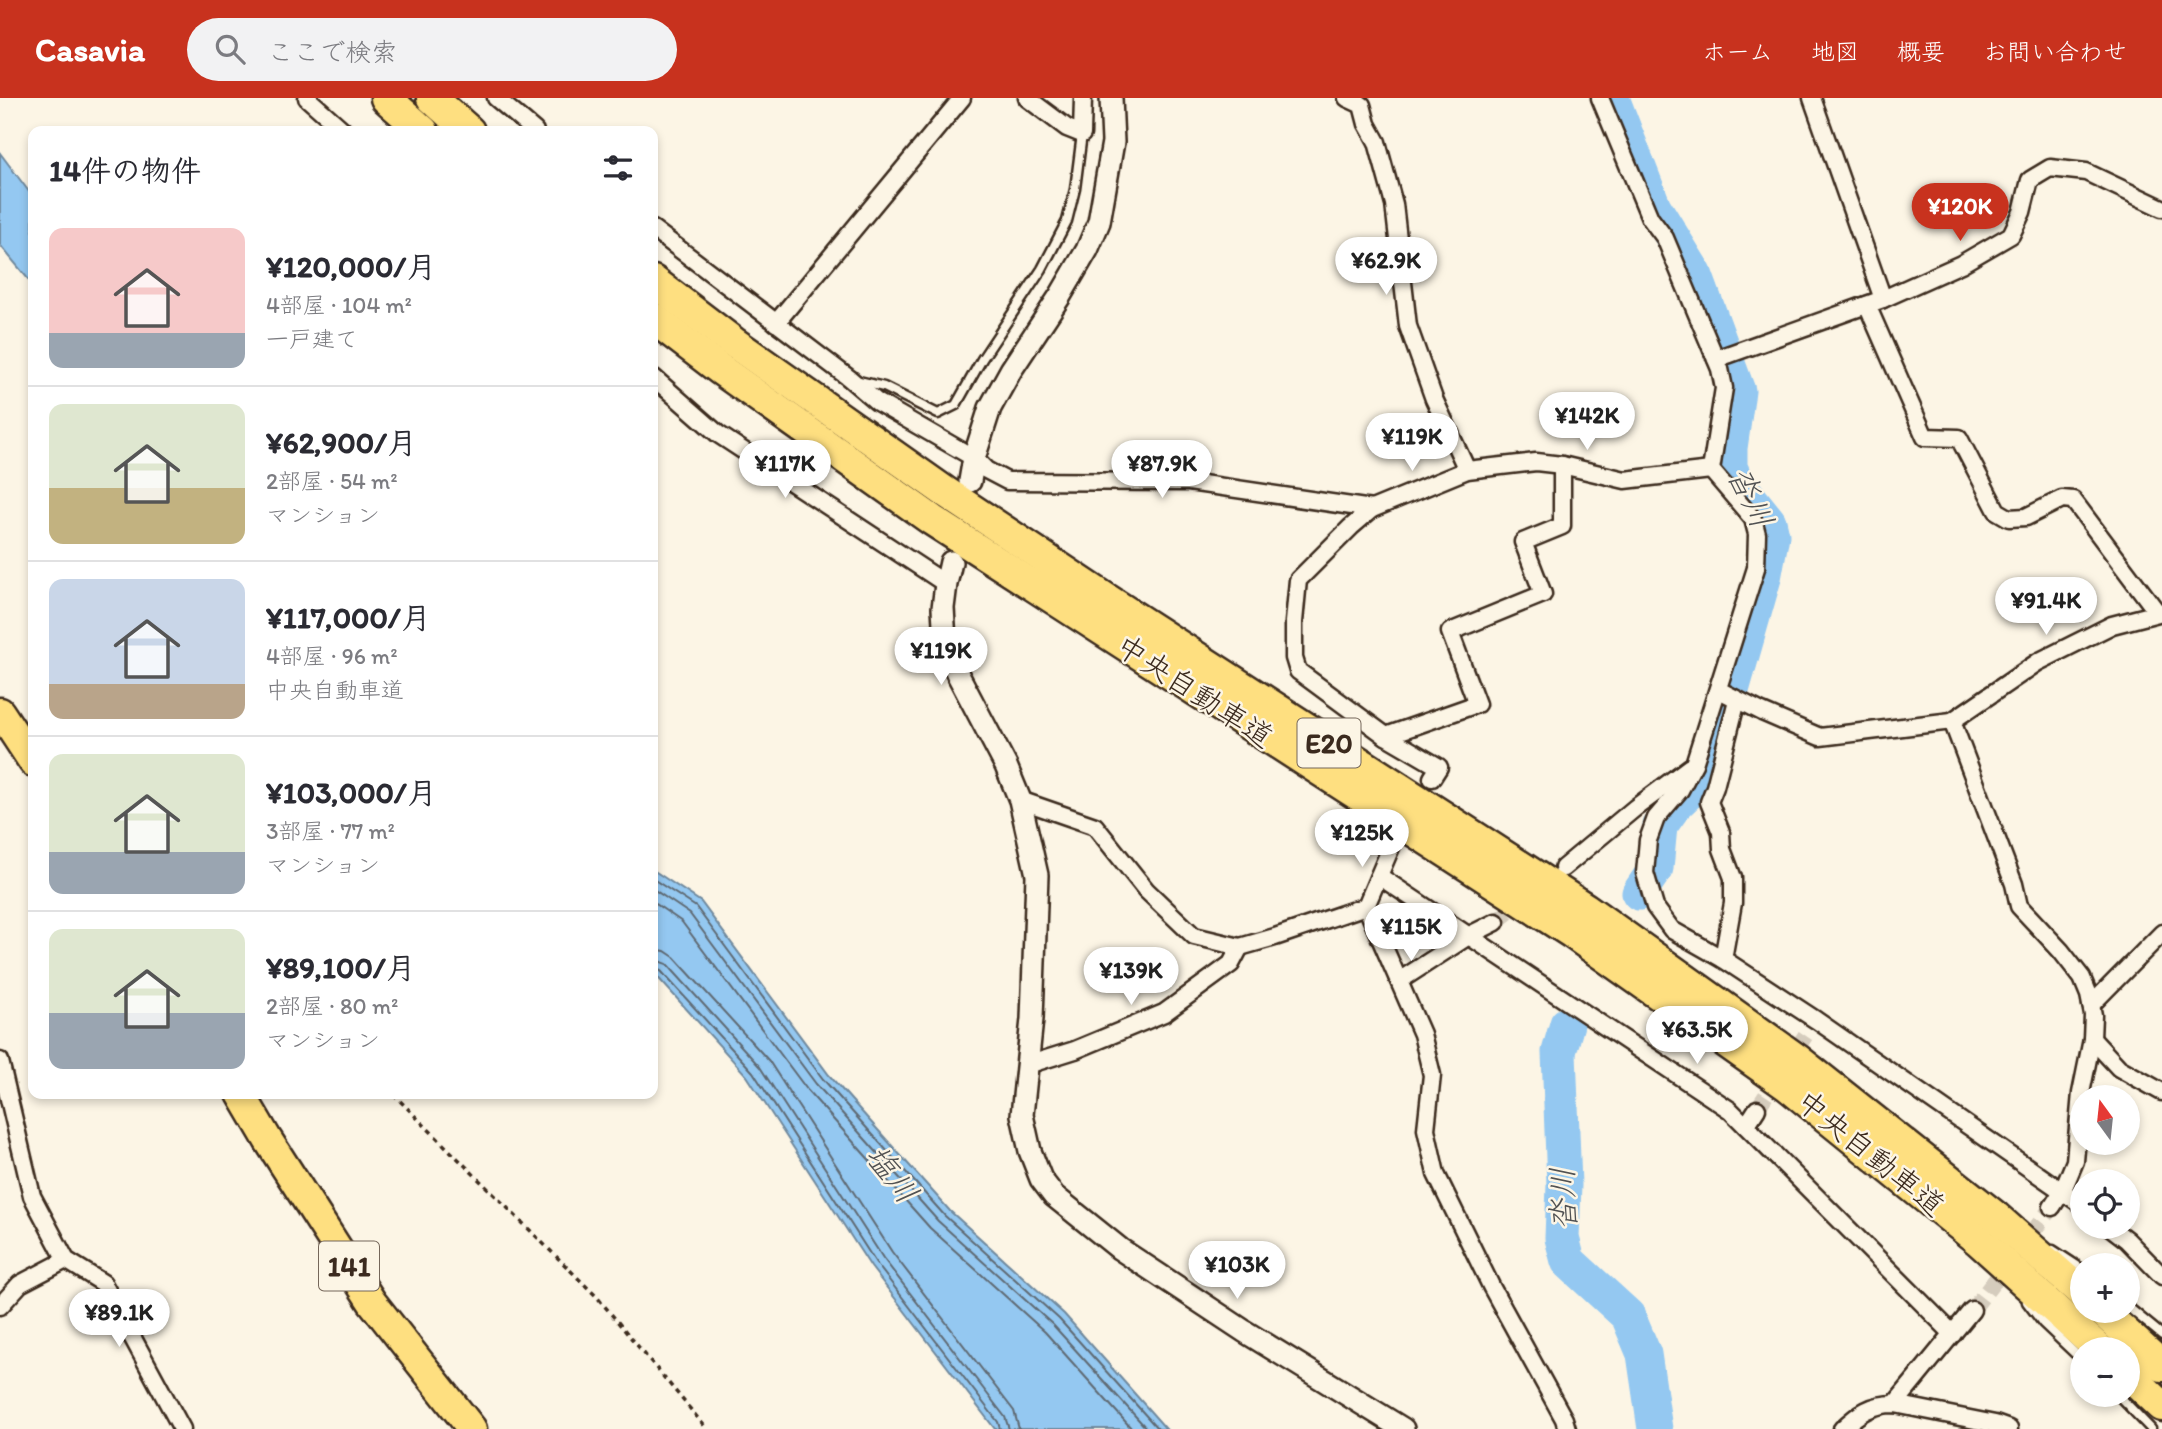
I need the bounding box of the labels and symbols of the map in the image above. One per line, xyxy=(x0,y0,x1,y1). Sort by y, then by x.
pin: ¥120K xyxy=(1911,184,2009,243)
pin: ¥62.9K xyxy=(1329,238,1443,297)
pin: ¥142K xyxy=(1538,392,1636,452)
pin: ¥119K xyxy=(1363,414,1461,473)
pin: ¥117K xyxy=(736,440,834,500)
pin: ¥87.9K xyxy=(1105,440,1219,500)
water label: 沓川 xyxy=(1720,460,1782,534)
pin: ¥91.4K xyxy=(1989,578,2103,637)
street label: 中央自動車道 xyxy=(1109,626,1281,756)
pin: ¥119K xyxy=(892,628,990,687)
road number: E20 xyxy=(1298,718,1360,768)
pin: ¥125K xyxy=(1313,810,1411,869)
pin: ¥115K xyxy=(1362,904,1460,963)
pin: ¥139K xyxy=(1082,948,1180,1007)
pin: ¥63.5K xyxy=(1640,1006,1754,1066)
street label: 中央自動車道 xyxy=(1789,1082,1953,1224)
north arrow xyxy=(2070,1085,2140,1155)
water label: 塩川 xyxy=(857,1137,927,1211)
water label: 沓川 xyxy=(1543,1166,1583,1232)
road number: 141 xyxy=(319,1242,379,1290)
pin: ¥103K xyxy=(1188,1242,1286,1301)
pin: ¥89.1K xyxy=(62,1290,176,1349)

